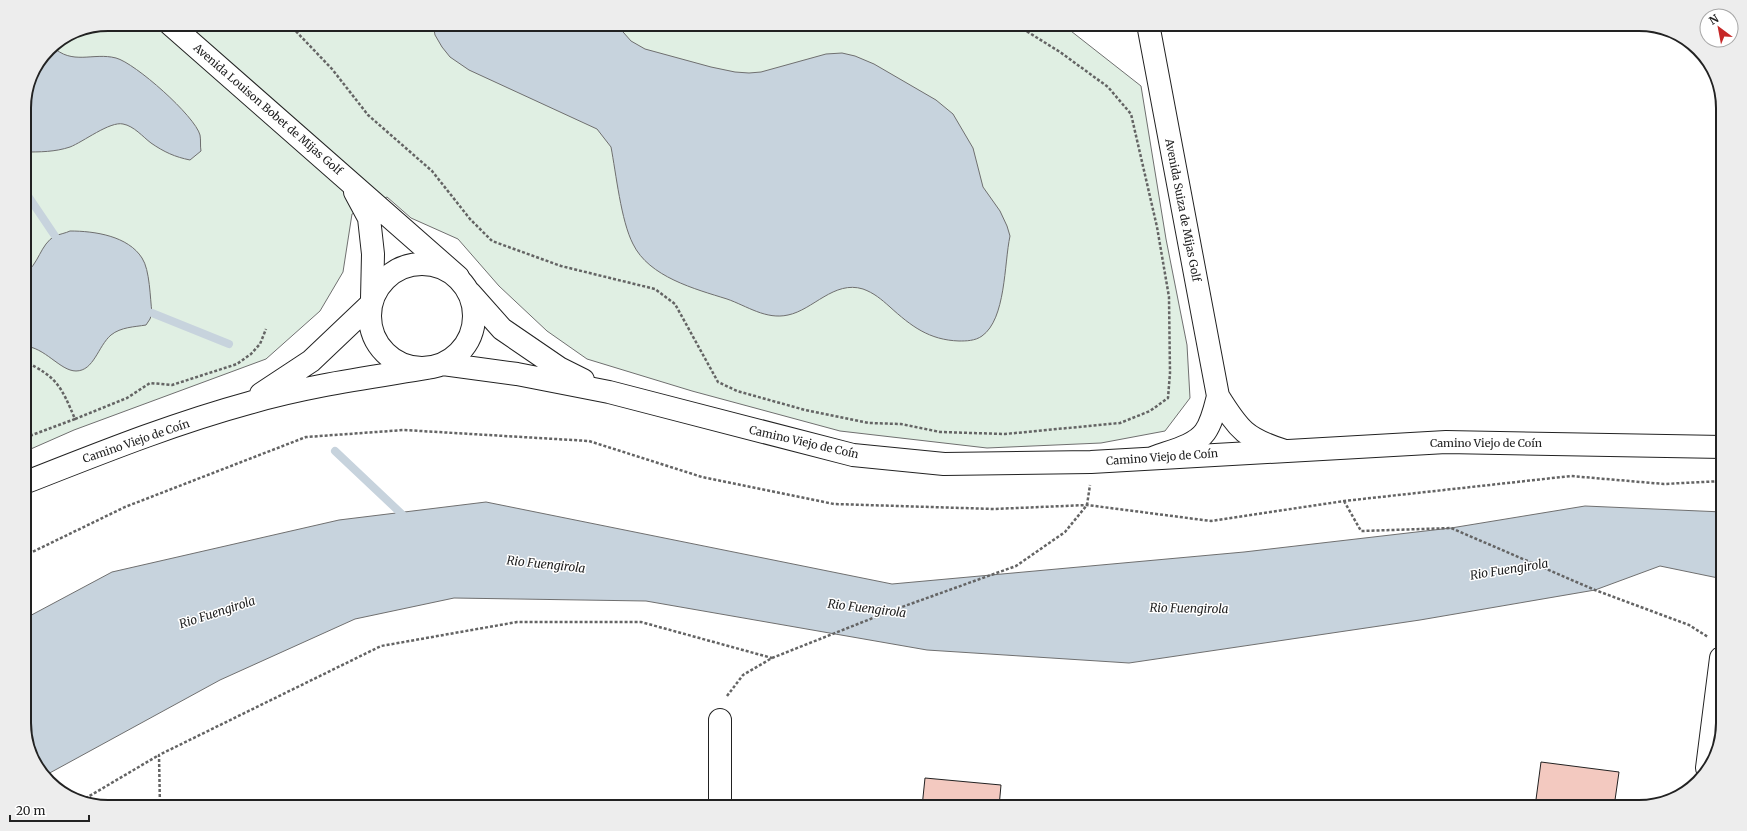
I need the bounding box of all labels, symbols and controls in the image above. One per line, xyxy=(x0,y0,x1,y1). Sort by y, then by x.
north arrow xyxy=(1699,8,1739,48)
text: N xyxy=(1706,11,1721,28)
street label: Avenida Louison Bobet de Mijas Golf xyxy=(190,40,346,178)
street label: Avenida Suiza de Mijas Golf xyxy=(1162,136,1204,283)
street label: Camino Viejo de Coín xyxy=(81,416,192,466)
street label: Camino Viejo de Coín xyxy=(748,423,861,462)
street label: Camino Viejo de Coín xyxy=(1430,436,1543,450)
street label: Camino Viejo de Coín xyxy=(1106,446,1219,468)
water label: Rio Fuengirola xyxy=(506,552,586,576)
water label: Rio Fuengirola xyxy=(1469,555,1549,583)
water label: Rio Fuengirola xyxy=(177,593,257,631)
water label: Rio Fuengirola xyxy=(827,596,907,620)
water label: Rio Fuengirola xyxy=(1149,600,1229,616)
scale bar xyxy=(10,797,89,823)
text: 20 m xyxy=(16,803,45,818)

